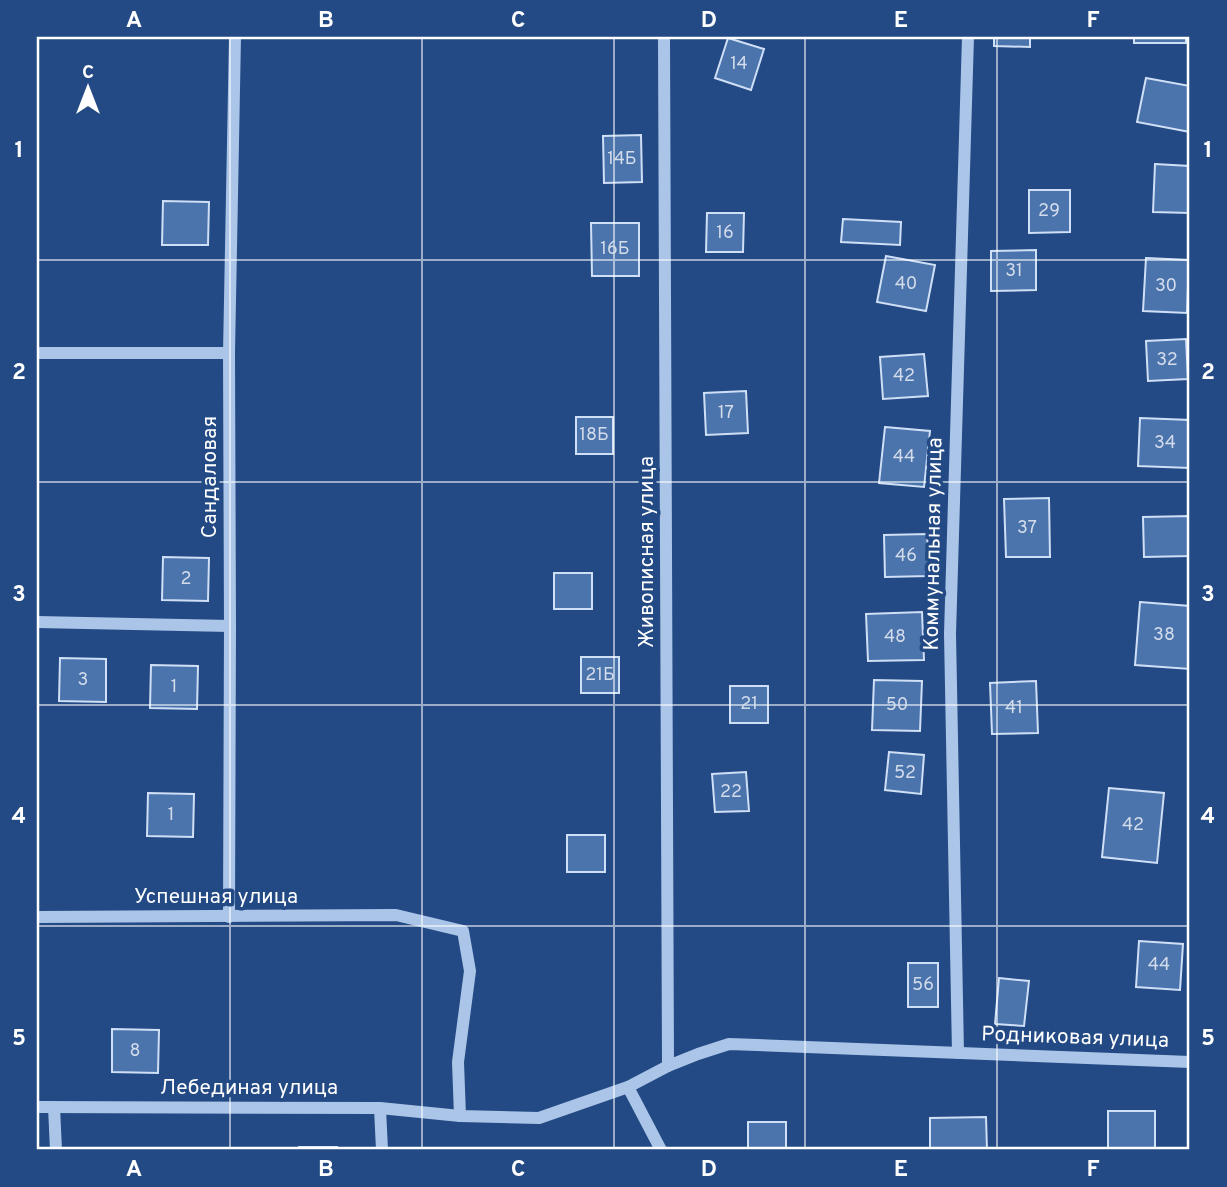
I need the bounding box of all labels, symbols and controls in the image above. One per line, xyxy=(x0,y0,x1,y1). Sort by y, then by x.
text: A xyxy=(126,7,142,36)
text: B xyxy=(318,7,334,36)
text: C xyxy=(511,7,525,36)
text: D xyxy=(701,7,717,36)
text: E xyxy=(894,7,908,36)
text: F xyxy=(1086,7,1100,36)
north arrow xyxy=(52,52,122,122)
house number: 14 xyxy=(730,53,748,76)
text: С xyxy=(82,61,94,85)
text: 1 xyxy=(14,137,24,166)
text: 1 xyxy=(1203,137,1213,166)
house number: 14Б xyxy=(607,148,637,171)
house number: 29 xyxy=(1038,200,1060,223)
house number: 16 xyxy=(716,222,734,245)
house number: 16Б xyxy=(600,238,630,261)
house number: 31 xyxy=(1005,260,1023,283)
house number: 40 xyxy=(895,273,917,296)
house number: 30 xyxy=(1155,275,1177,298)
house number: 32 xyxy=(1156,349,1178,372)
text: 2 xyxy=(12,359,26,388)
text: 2 xyxy=(1201,359,1215,388)
house number: 42 xyxy=(893,365,915,388)
house number: 17 xyxy=(718,402,734,425)
street label: Сандаловая xyxy=(197,416,224,538)
house number: 18Б xyxy=(579,424,609,447)
house number: 34 xyxy=(1154,432,1176,455)
street label: Коммунальная улица xyxy=(919,437,949,651)
house number: 44 xyxy=(893,446,915,469)
street label: Живописная улица xyxy=(634,456,661,648)
house number: 37 xyxy=(1017,517,1037,540)
house number: 46 xyxy=(895,545,917,568)
house number: 2 xyxy=(180,568,192,591)
text: 3 xyxy=(12,581,26,610)
text: 3 xyxy=(1201,581,1215,610)
house number: 38 xyxy=(1153,624,1175,647)
house number: 48 xyxy=(884,626,906,649)
house number: 21Б xyxy=(585,664,615,687)
house number: 3 xyxy=(78,669,88,692)
house number: 1 xyxy=(171,676,177,699)
house number: 21 xyxy=(740,693,758,716)
house number: 50 xyxy=(886,694,908,717)
house number: 41 xyxy=(1005,697,1023,720)
house number: 52 xyxy=(894,762,916,785)
house number: 22 xyxy=(720,781,742,804)
text: 4 xyxy=(12,803,26,832)
text: 4 xyxy=(1201,803,1215,832)
house number: 1 xyxy=(168,804,174,827)
house number: 42 xyxy=(1122,814,1144,837)
street label: Успешная улица xyxy=(134,884,298,911)
house number: 44 xyxy=(1148,954,1170,977)
house number: 56 xyxy=(912,974,934,997)
street label: Родниковая улица xyxy=(981,1021,1169,1055)
text: 5 xyxy=(12,1025,26,1054)
text: 5 xyxy=(1201,1025,1215,1054)
house number: 8 xyxy=(130,1040,141,1063)
street label: Лебединая улица xyxy=(160,1075,338,1102)
text: A xyxy=(126,1156,142,1185)
text: B xyxy=(318,1156,334,1185)
text: C xyxy=(511,1156,525,1185)
text: D xyxy=(701,1156,717,1185)
text: E xyxy=(894,1156,908,1185)
text: F xyxy=(1086,1156,1100,1185)

